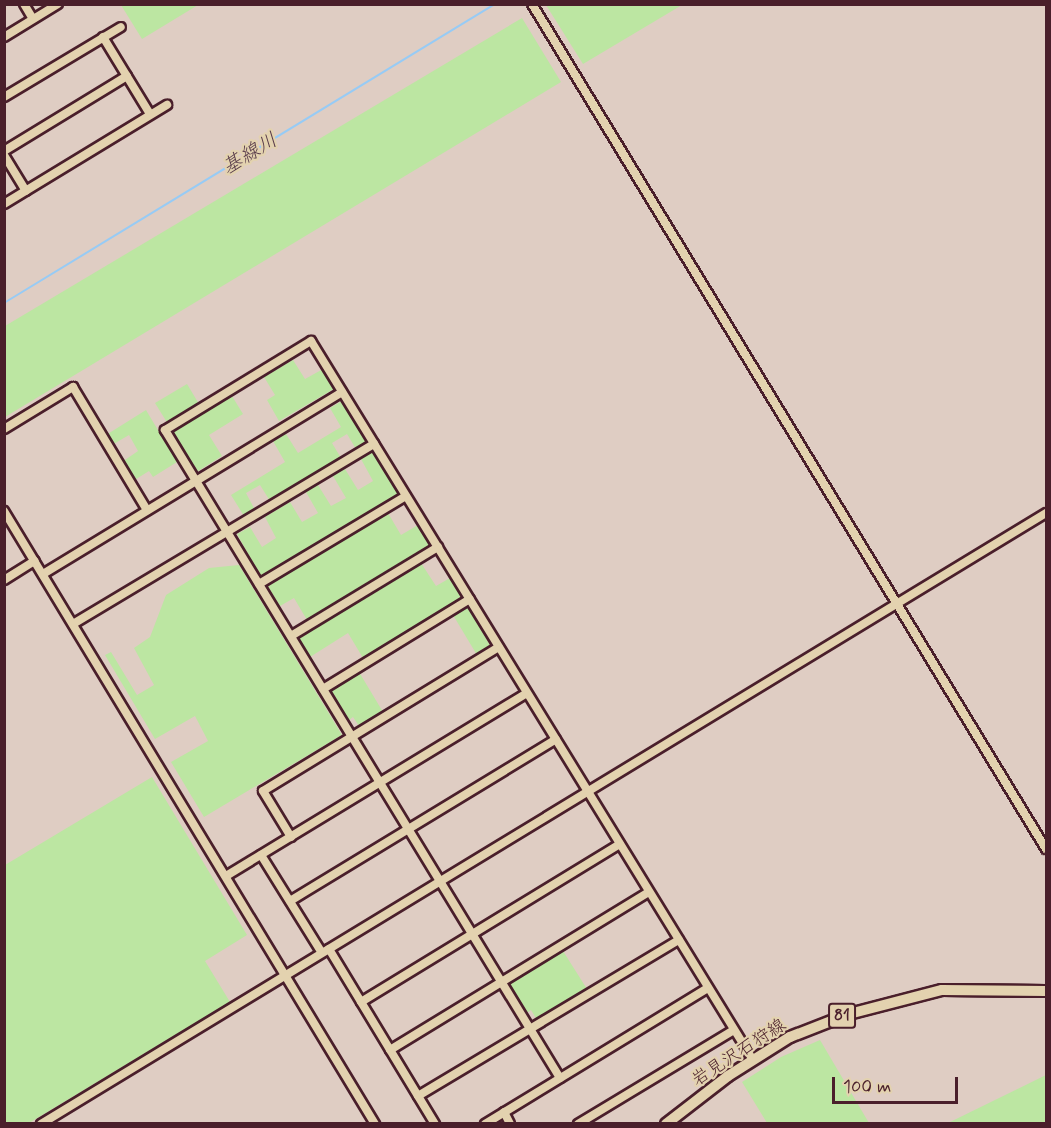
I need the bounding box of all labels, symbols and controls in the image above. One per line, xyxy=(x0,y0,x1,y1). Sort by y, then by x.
water label: 基線川 xyxy=(218,128,282,180)
road number: 81 xyxy=(827,1003,857,1029)
street label: 岩見沢石狩線 xyxy=(688,1015,790,1091)
scale bar xyxy=(835,1065,961,1103)
text: 100 m xyxy=(843,1075,891,1099)

